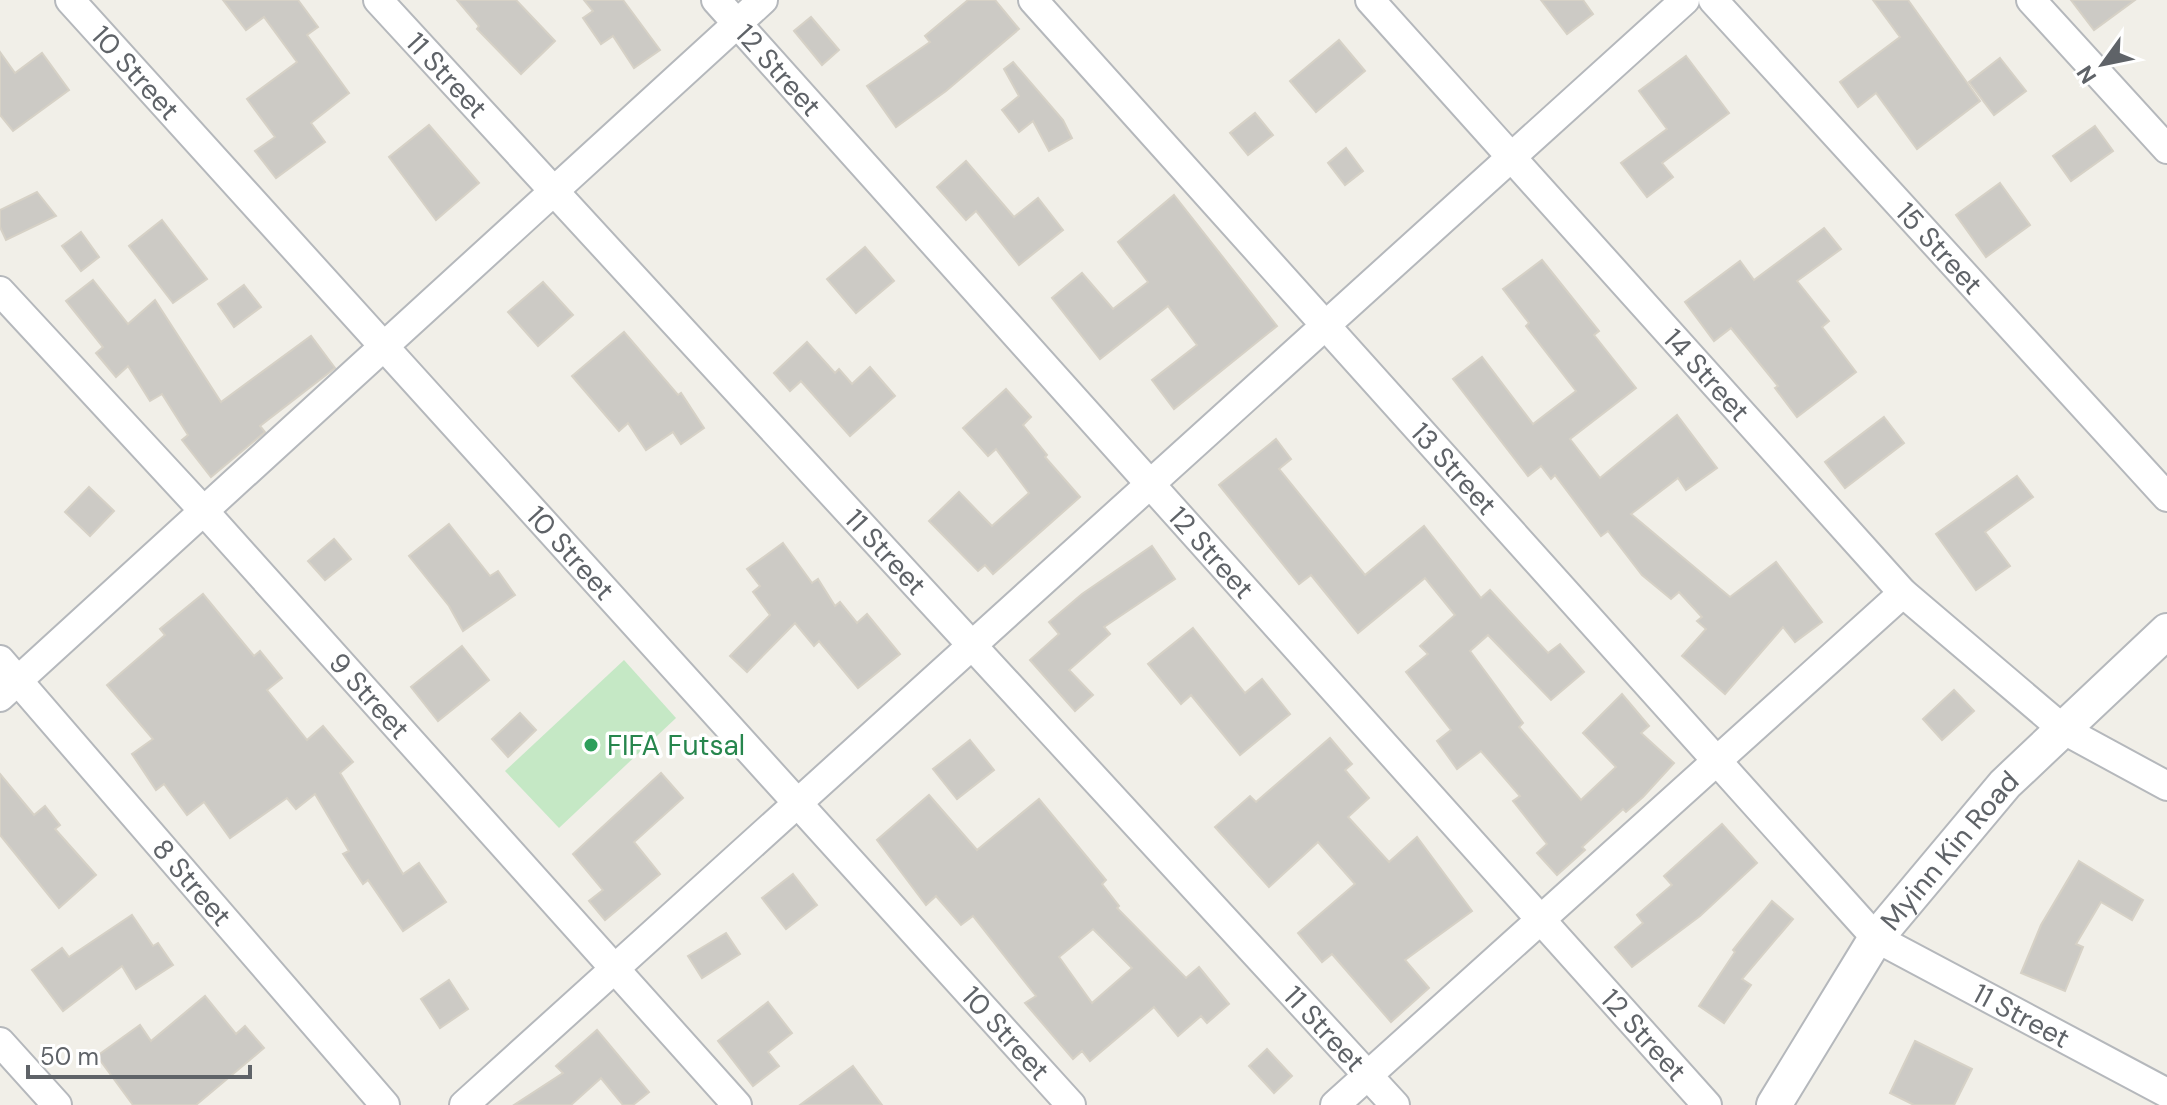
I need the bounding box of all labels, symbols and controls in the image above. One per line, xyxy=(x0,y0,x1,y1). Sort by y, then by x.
street label: 12 Street xyxy=(727,16,829,124)
street label: 10 Street xyxy=(83,18,188,128)
street label: 11 Street xyxy=(398,24,496,126)
north arrow xyxy=(2063,24,2143,104)
text: N xyxy=(2070,60,2103,89)
street label: 15 Street xyxy=(1888,194,1991,302)
street label: 14 Street xyxy=(1655,321,1758,429)
street label: 13 Street xyxy=(1403,415,1505,523)
street label: 10 Street xyxy=(518,498,623,608)
street label: 12 Street xyxy=(1160,499,1262,607)
street label: 11 Street xyxy=(837,501,934,603)
street label: 9 Street xyxy=(321,645,418,747)
place label: FIFA Futsal xyxy=(607,727,745,764)
marker: FIFA Futsal xyxy=(582,736,600,754)
street label: Myinn Kin Road xyxy=(1872,763,2027,938)
street label: 8 Street xyxy=(144,831,240,934)
street label: 11 Street xyxy=(1967,975,2076,1057)
street label: 11 Street xyxy=(1275,978,1373,1080)
street label: 10 Street xyxy=(953,979,1058,1088)
street label: 12 Street xyxy=(1593,981,1695,1089)
scale bar xyxy=(28,1029,250,1079)
text: 50 m xyxy=(40,1041,99,1072)

